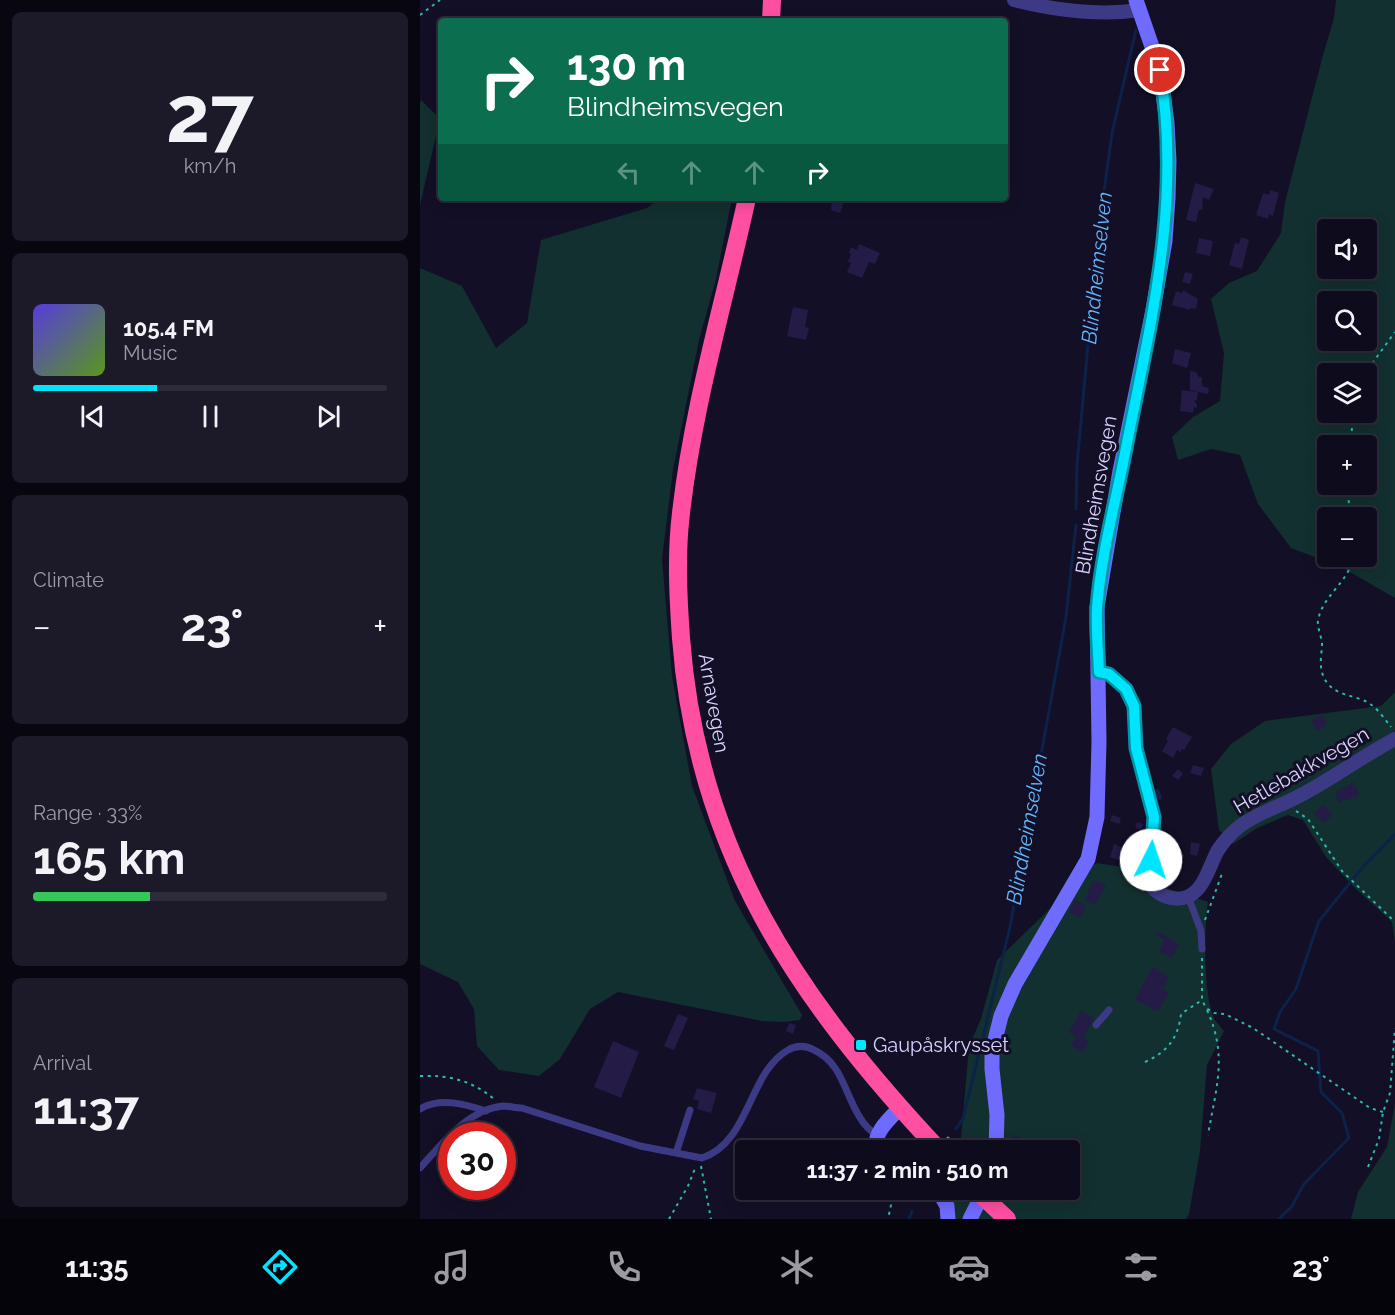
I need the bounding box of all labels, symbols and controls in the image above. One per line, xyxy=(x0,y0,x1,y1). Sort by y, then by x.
text: 130 m xyxy=(567,41,686,90)
icon: right xyxy=(468,42,546,120)
pin xyxy=(1134,44,1185,95)
icon: arrive xyxy=(1143,53,1176,86)
text: 27 xyxy=(166,69,254,160)
text: Blindheimsvegen xyxy=(567,91,784,122)
text: km/h xyxy=(184,154,236,178)
icon: left xyxy=(612,156,645,189)
icon: ahead xyxy=(675,156,708,189)
icon: ahead xyxy=(738,156,771,189)
icon: right xyxy=(801,156,834,189)
water label: Blindheimselven xyxy=(1076,191,1117,345)
map controls xyxy=(1317,219,1377,567)
button: sound xyxy=(1317,219,1377,279)
button: search xyxy=(1317,291,1377,351)
text: 105.4 FM xyxy=(123,315,214,341)
text: Music xyxy=(123,341,177,365)
button: layers xyxy=(1317,363,1377,423)
icon: previous xyxy=(76,400,109,433)
icon: pause xyxy=(194,400,227,433)
icon: next xyxy=(312,400,345,433)
street label: Blindheimsvegen xyxy=(1070,414,1122,576)
button: + xyxy=(1317,435,1377,495)
button: − xyxy=(1317,507,1377,567)
text: Climate xyxy=(33,568,104,592)
text: 23° xyxy=(181,599,243,652)
text: − xyxy=(33,607,51,646)
text: + xyxy=(373,607,387,646)
street label: Arnavegen xyxy=(693,651,735,755)
street label: Hetlebakkvegen xyxy=(1229,722,1373,818)
water label: Blindheimselven xyxy=(1001,751,1052,906)
text: Range · 33% xyxy=(33,801,142,825)
position arrow xyxy=(1119,828,1183,892)
text: 165 km xyxy=(33,832,185,885)
place label: Gaupåskrysset xyxy=(873,1033,1009,1057)
marker: Gaupåskrysset xyxy=(854,1038,868,1052)
text: Arrival xyxy=(33,1051,92,1075)
text: 11:37 xyxy=(33,1082,139,1135)
speed limit sign: 30 xyxy=(438,1122,516,1200)
text: 11:37 · 2 min · 510 m xyxy=(806,1157,1009,1183)
icon: directions xyxy=(259,1246,301,1288)
icon: music xyxy=(431,1246,473,1288)
icon: phone xyxy=(603,1246,645,1288)
icon: climate xyxy=(776,1246,818,1288)
icon: car xyxy=(948,1246,990,1288)
icon: filters xyxy=(1120,1246,1162,1288)
text: 11:35 xyxy=(65,1252,129,1283)
text: 23° xyxy=(1292,1252,1330,1283)

